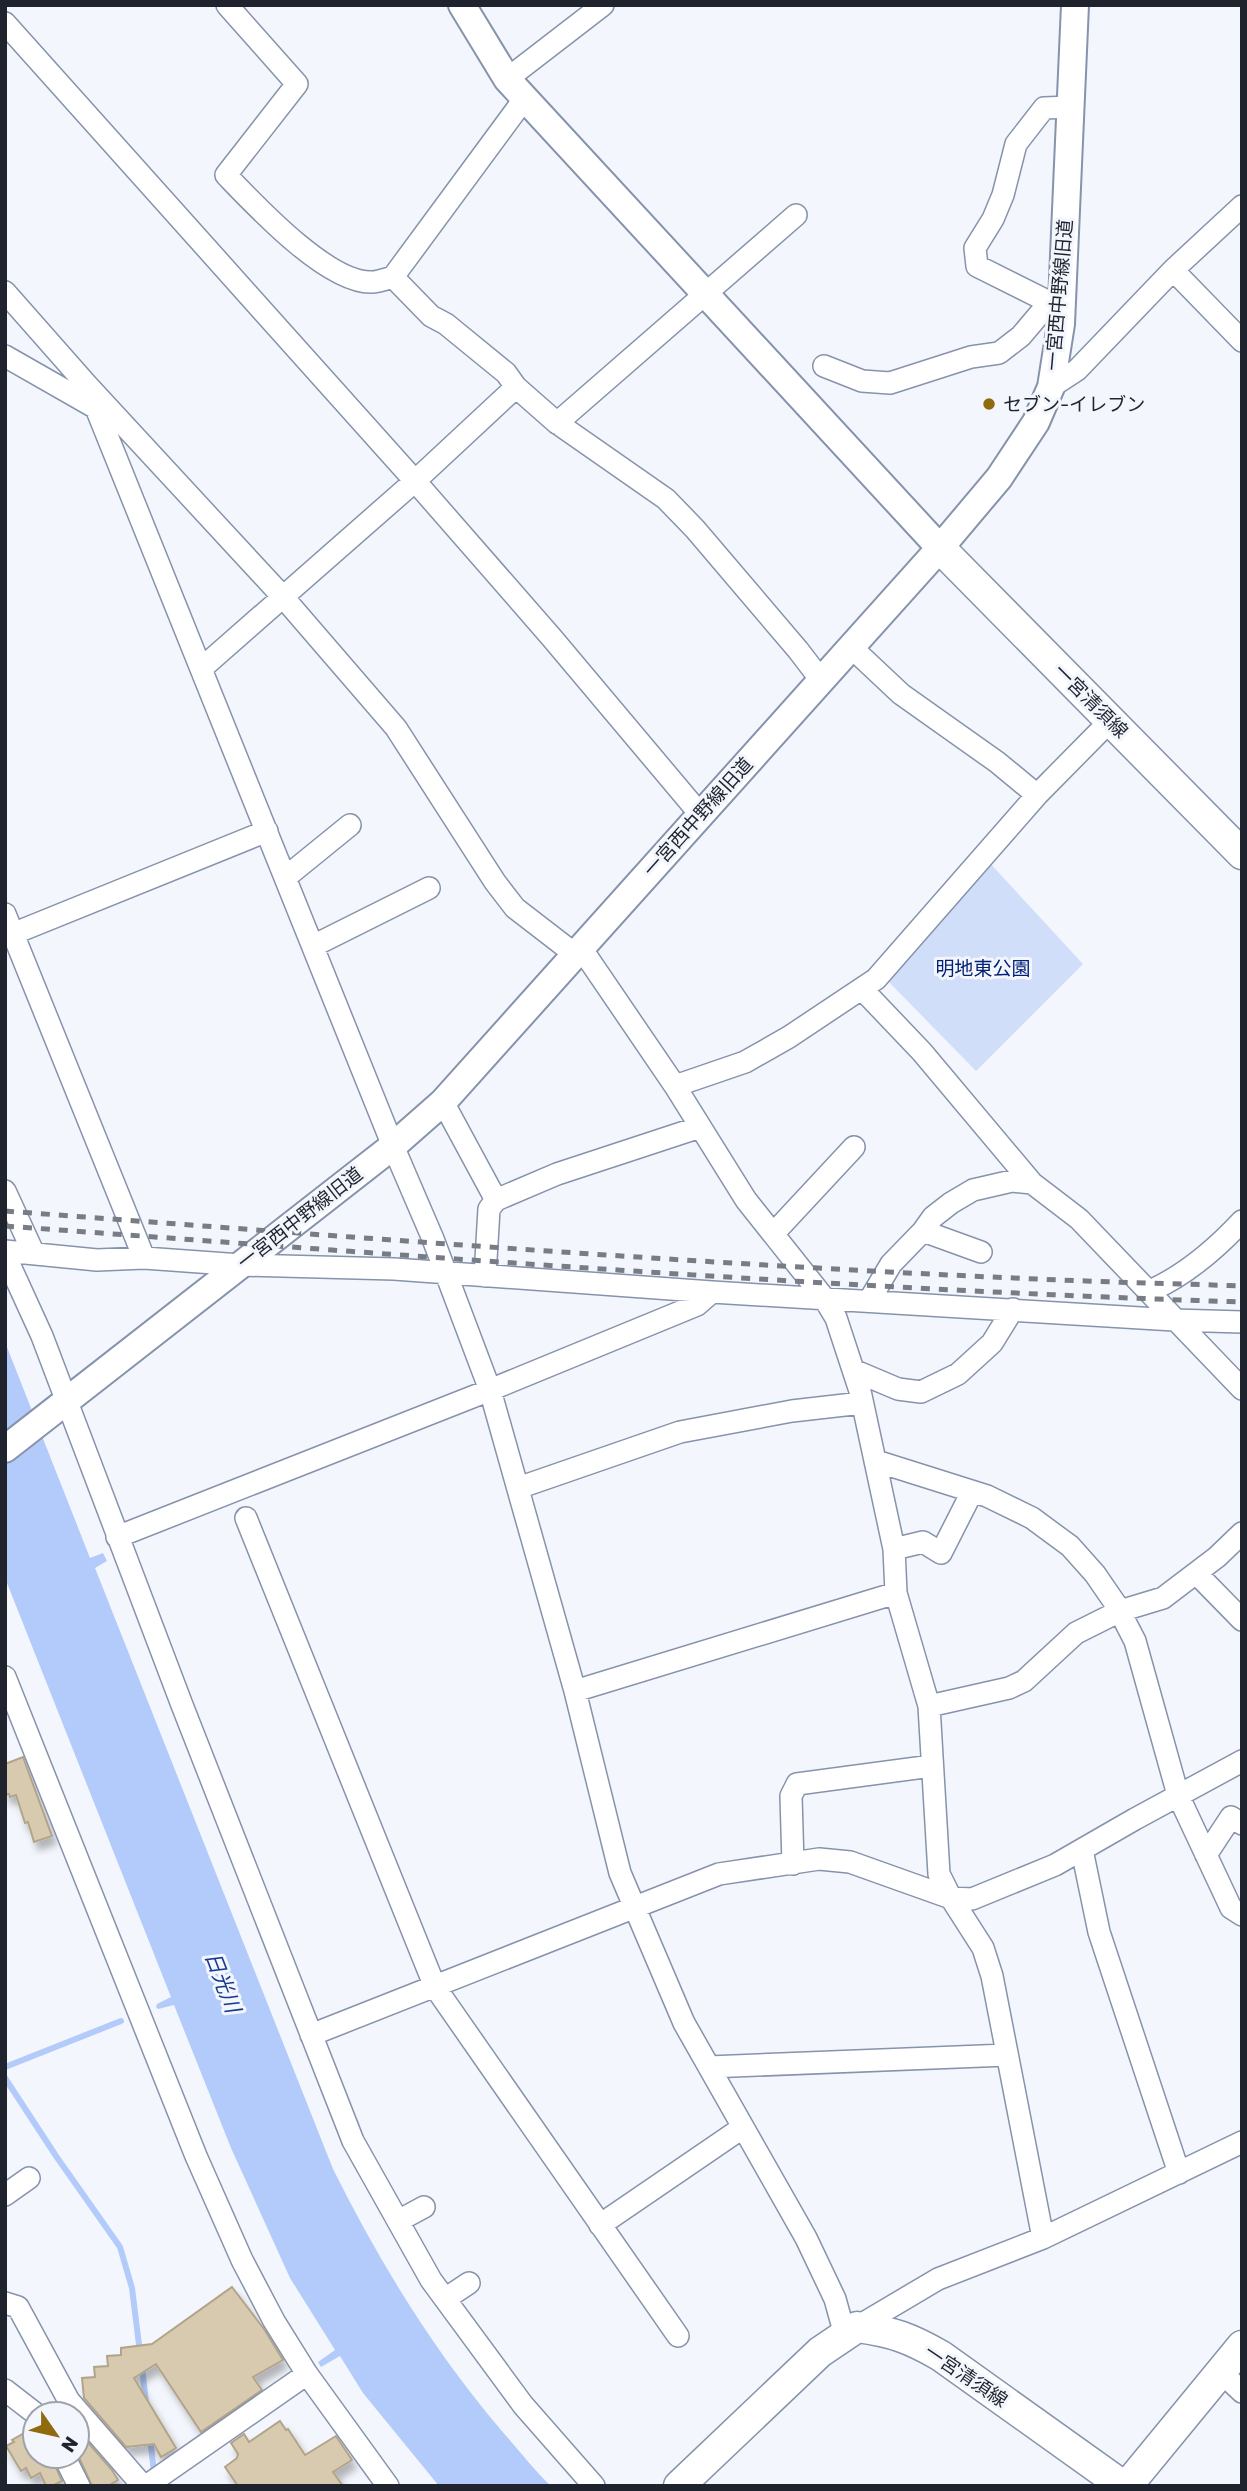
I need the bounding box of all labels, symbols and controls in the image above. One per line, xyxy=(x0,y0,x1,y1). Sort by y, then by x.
street label: 一宮西中野線旧道 xyxy=(1041,218,1077,372)
place label: セブン-イレブン xyxy=(1003,393,1145,416)
marker: セブン-イレブン xyxy=(981,396,997,412)
street label: 一宮清須線 xyxy=(1049,659,1133,743)
street label: 一宮西中野線旧道 xyxy=(639,753,757,881)
park label: 明地東公園 xyxy=(935,957,1031,980)
street label: 一宮西中野線旧道 xyxy=(233,1162,367,1274)
water label: 日光川 xyxy=(200,1948,247,2018)
street label: 一宮清須線 xyxy=(920,2340,1012,2412)
north arrow xyxy=(21,2400,91,2470)
text: N xyxy=(56,2432,83,2456)

